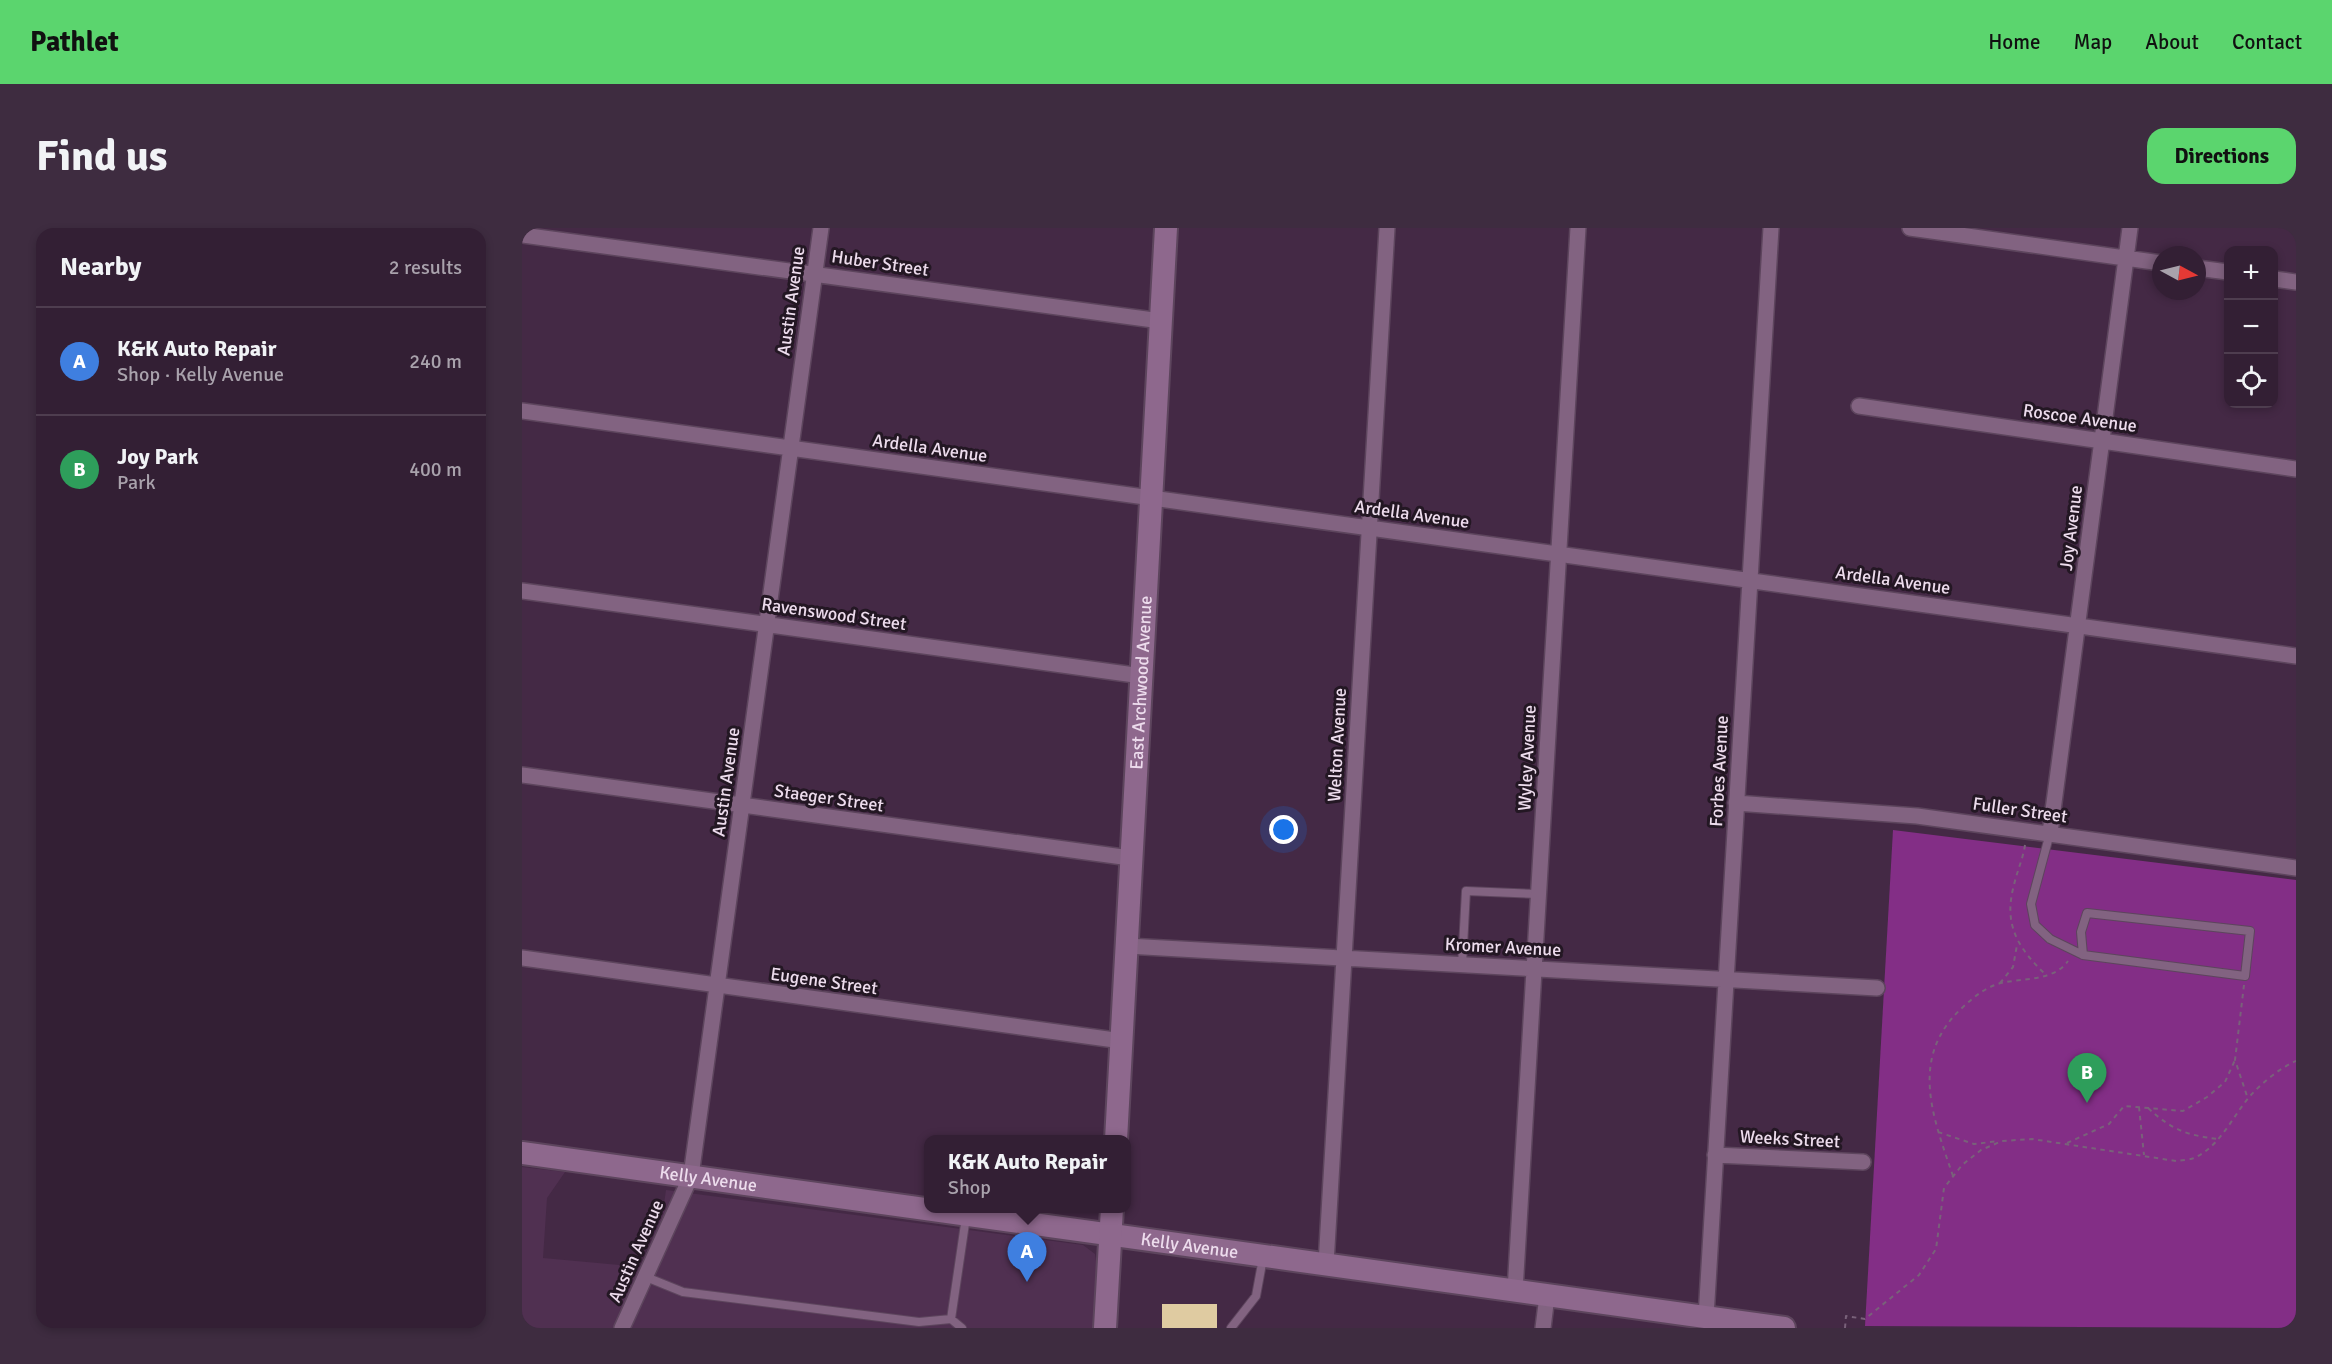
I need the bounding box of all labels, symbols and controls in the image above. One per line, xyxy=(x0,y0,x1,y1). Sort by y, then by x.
text: Pathlet xyxy=(30,25,119,59)
text: Home xyxy=(1988,29,2041,55)
text: Map xyxy=(2074,29,2112,55)
text: About xyxy=(2145,29,2199,55)
text: Contact xyxy=(2232,29,2302,55)
button: Directions xyxy=(2147,128,2296,184)
text: Find us xyxy=(36,131,167,182)
street label: Austin Avenue xyxy=(772,245,810,357)
street label: Huber Street xyxy=(830,245,930,281)
north arrow xyxy=(2152,246,2206,300)
map controls xyxy=(2224,246,2278,408)
button: + xyxy=(2224,246,2278,300)
text: Nearby xyxy=(60,251,141,283)
text: 2 results xyxy=(389,255,462,280)
button: − xyxy=(2224,300,2278,354)
text: K&K Auto Repair xyxy=(117,335,276,362)
text: A xyxy=(73,349,86,374)
text: 240 m xyxy=(409,349,462,374)
button: locate xyxy=(2224,354,2278,408)
text: Shop · Kelly Avenue xyxy=(117,362,284,387)
street label: Roscoe Avenue xyxy=(2022,399,2138,437)
street label: Ardella Avenue xyxy=(871,429,989,467)
text: Joy Park xyxy=(117,443,198,470)
text: B xyxy=(73,457,86,482)
text: 400 m xyxy=(409,457,462,482)
text: Park xyxy=(117,470,155,495)
street label: Joy Avenue xyxy=(2055,484,2087,572)
street label: Ardella Avenue xyxy=(1353,495,1471,533)
street label: Ardella Avenue xyxy=(1834,561,1952,599)
street label: Ravenswood Street xyxy=(760,593,908,635)
street label: East Archwood Avenue xyxy=(1125,595,1157,770)
street label: Welton Avenue xyxy=(1323,687,1351,803)
street label: Wyley Avenue xyxy=(1513,704,1541,812)
street label: Forbes Avenue xyxy=(1705,715,1733,827)
street label: Austin Avenue xyxy=(707,726,745,838)
street label: Staeger Street xyxy=(773,779,885,817)
street label: Fuller Street xyxy=(1971,792,2069,828)
your location xyxy=(1269,815,1298,844)
street label: Kromer Avenue xyxy=(1444,933,1562,961)
street label: Eugene Street xyxy=(769,963,879,999)
pin: B xyxy=(2068,1054,2106,1103)
street label: Weeks Street xyxy=(1739,1125,1841,1153)
popup xyxy=(924,1135,1131,1213)
text: K&K Auto Repair xyxy=(948,1148,1107,1175)
street label: Kelly Avenue xyxy=(658,1161,758,1196)
text: Shop xyxy=(948,1175,991,1200)
street label: Austin Avenue xyxy=(604,1196,668,1306)
street label: Kelly Avenue xyxy=(1139,1228,1240,1263)
pin: A xyxy=(1008,1232,1046,1282)

